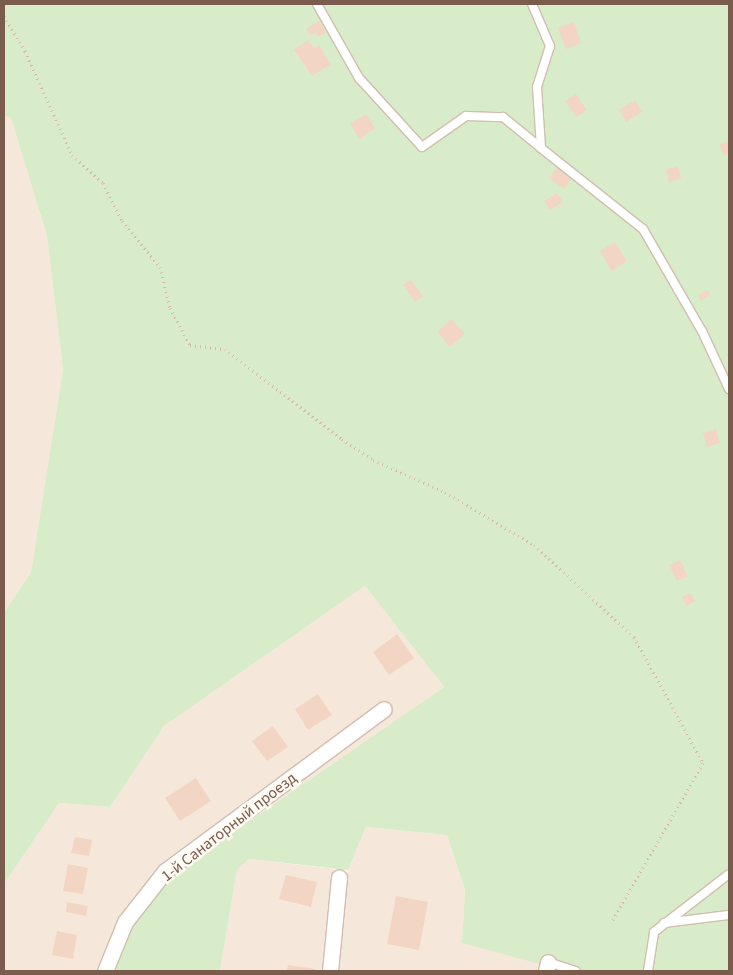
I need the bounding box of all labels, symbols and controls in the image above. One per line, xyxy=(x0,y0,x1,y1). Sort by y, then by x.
street label: 1-й Санаторный проезд xyxy=(158,768,300,886)

